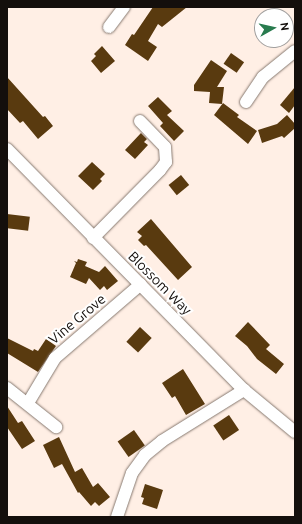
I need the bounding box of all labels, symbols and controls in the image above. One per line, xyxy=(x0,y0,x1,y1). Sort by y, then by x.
north arrow xyxy=(254,8,294,48)
text: N xyxy=(278,22,291,31)
street label: Blossom Way xyxy=(125,248,195,318)
street label: Vine Grove xyxy=(45,290,109,348)

